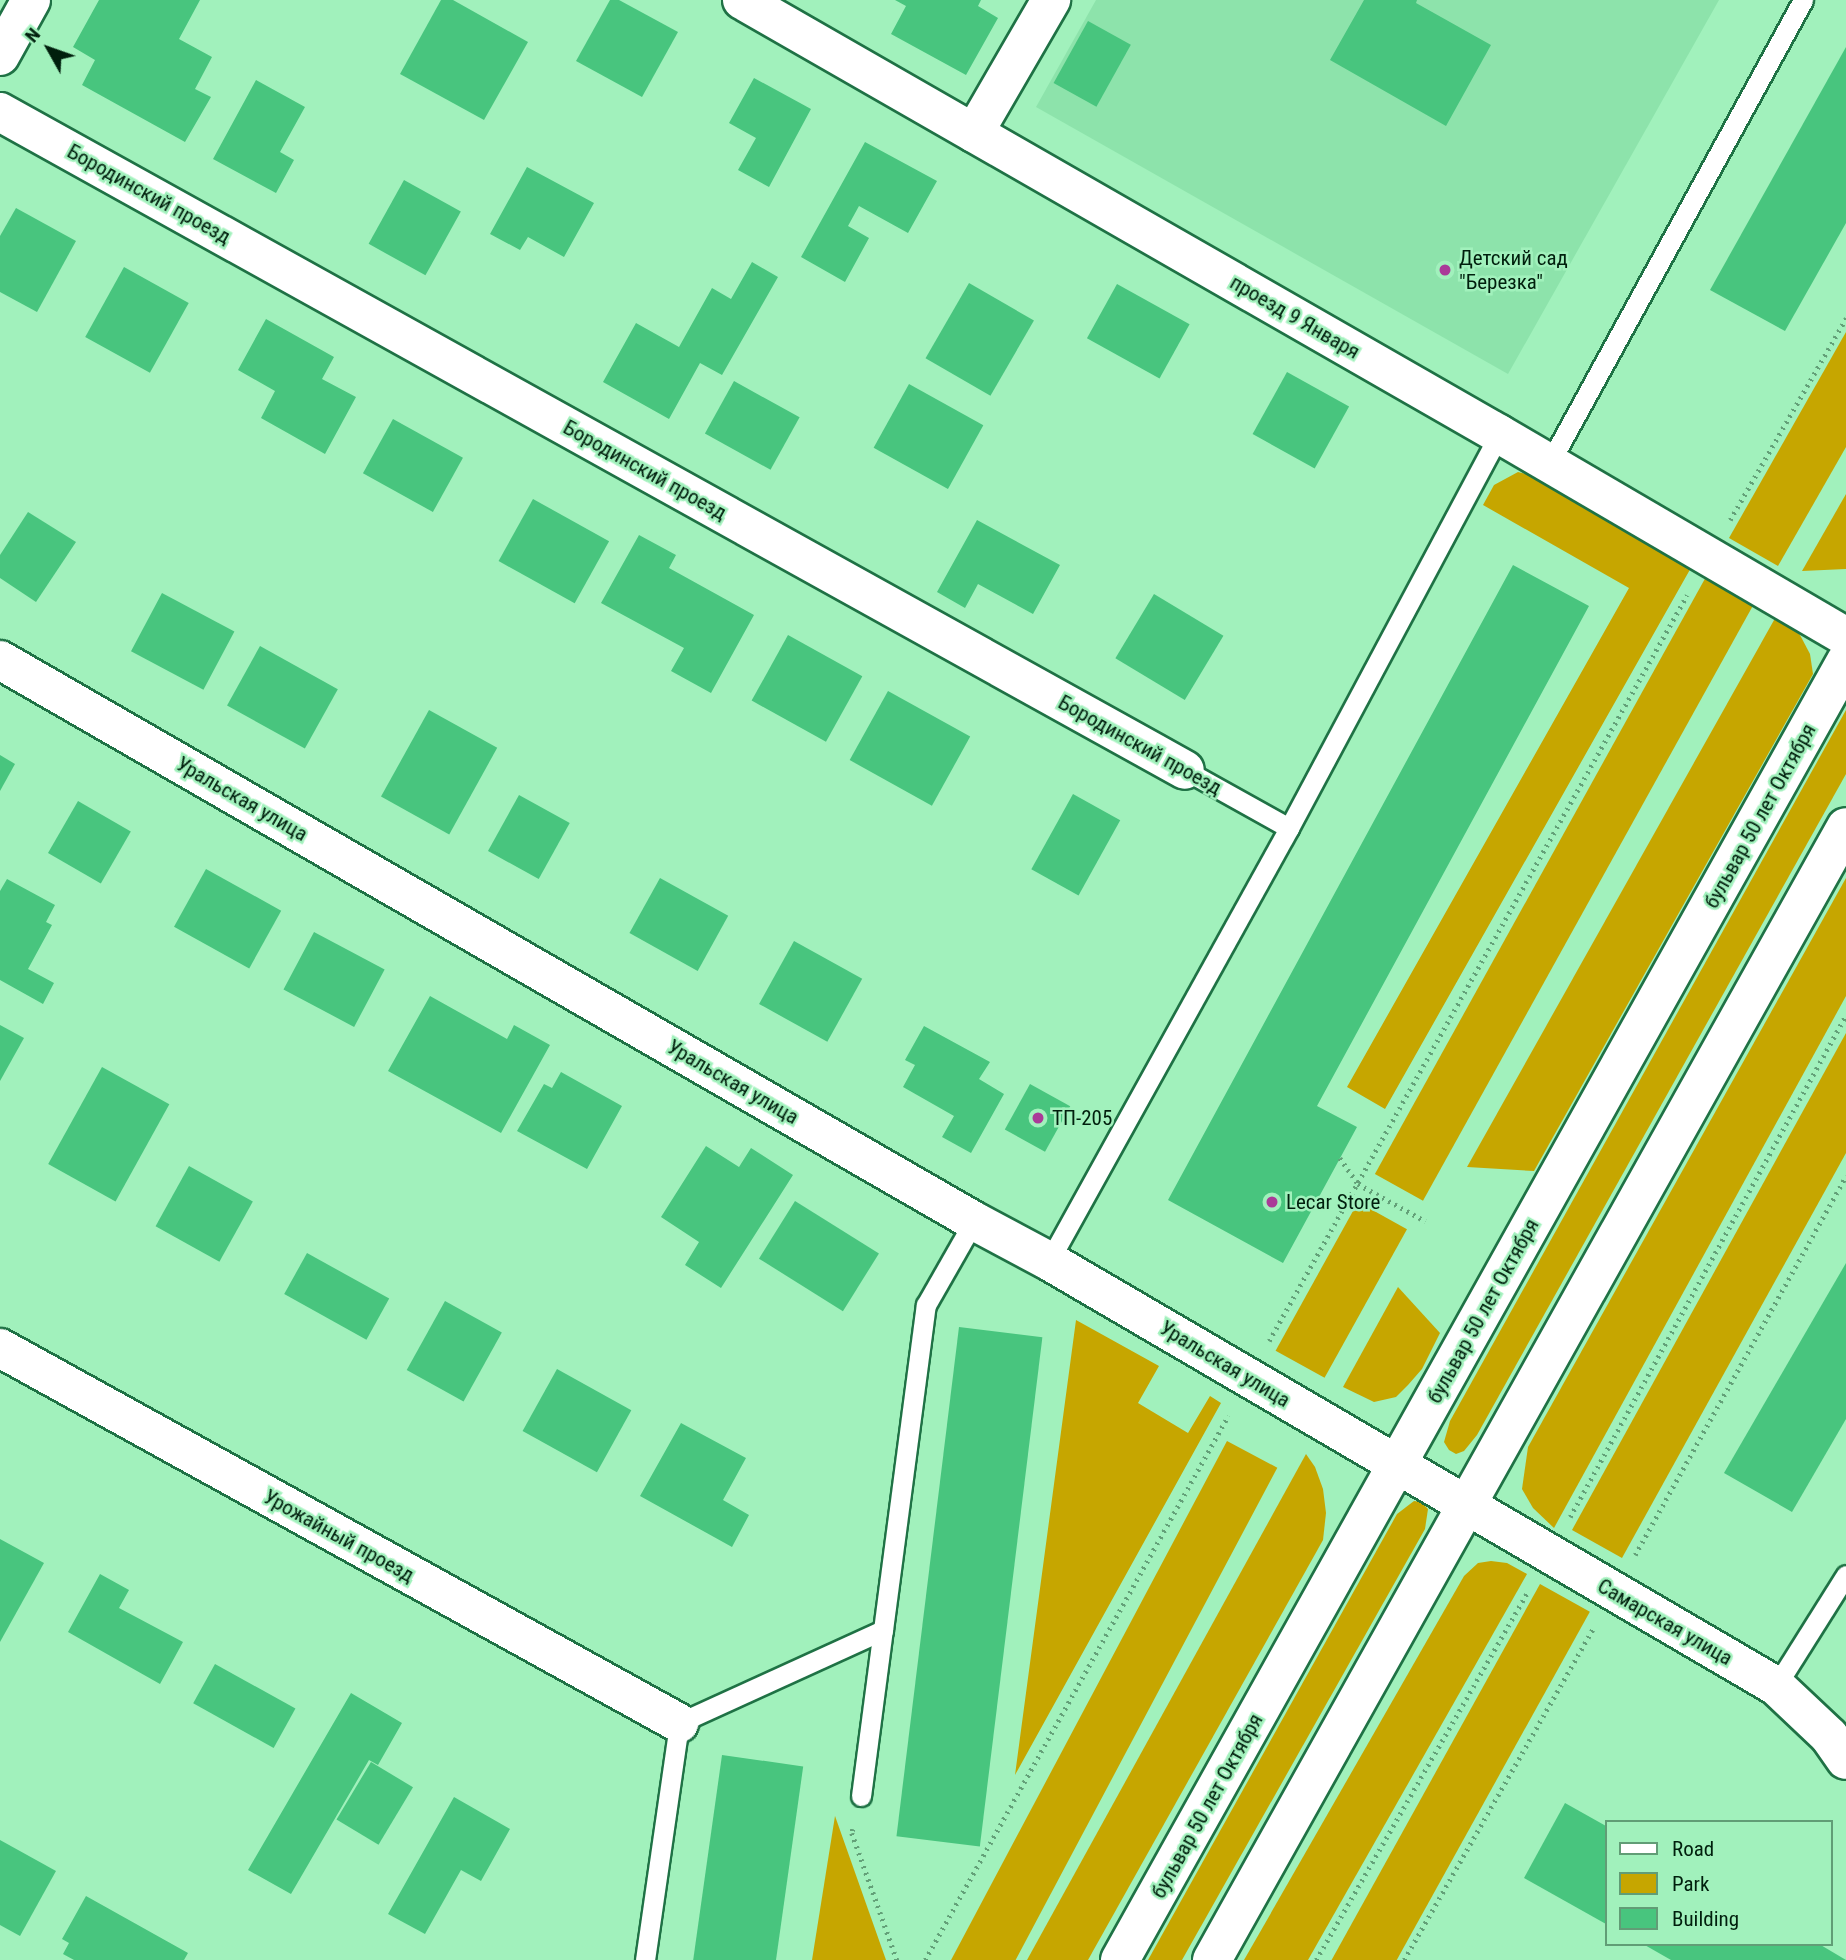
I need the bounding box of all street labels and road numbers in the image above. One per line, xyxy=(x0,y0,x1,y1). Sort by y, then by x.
street label: Бородинский проезд xyxy=(63,139,235,249)
street label: проезд 9 Января xyxy=(1226,270,1364,364)
street label: Бородинский проезд xyxy=(559,415,731,525)
street label: Бородинский проезд xyxy=(1054,690,1226,800)
street label: бульвар 50 лет Октября xyxy=(1699,719,1821,913)
street label: Уральская улица xyxy=(172,751,312,847)
street label: Уральская улица xyxy=(663,1034,803,1130)
street label: бульвар 50 лет Октября xyxy=(1422,1214,1544,1408)
street label: Уральская улица xyxy=(1155,1315,1295,1413)
street label: Урожайный проезд xyxy=(259,1484,419,1588)
street label: Самарская улица xyxy=(1593,1573,1737,1671)
street label: бульвар 50 лет Октября xyxy=(1146,1709,1268,1903)

